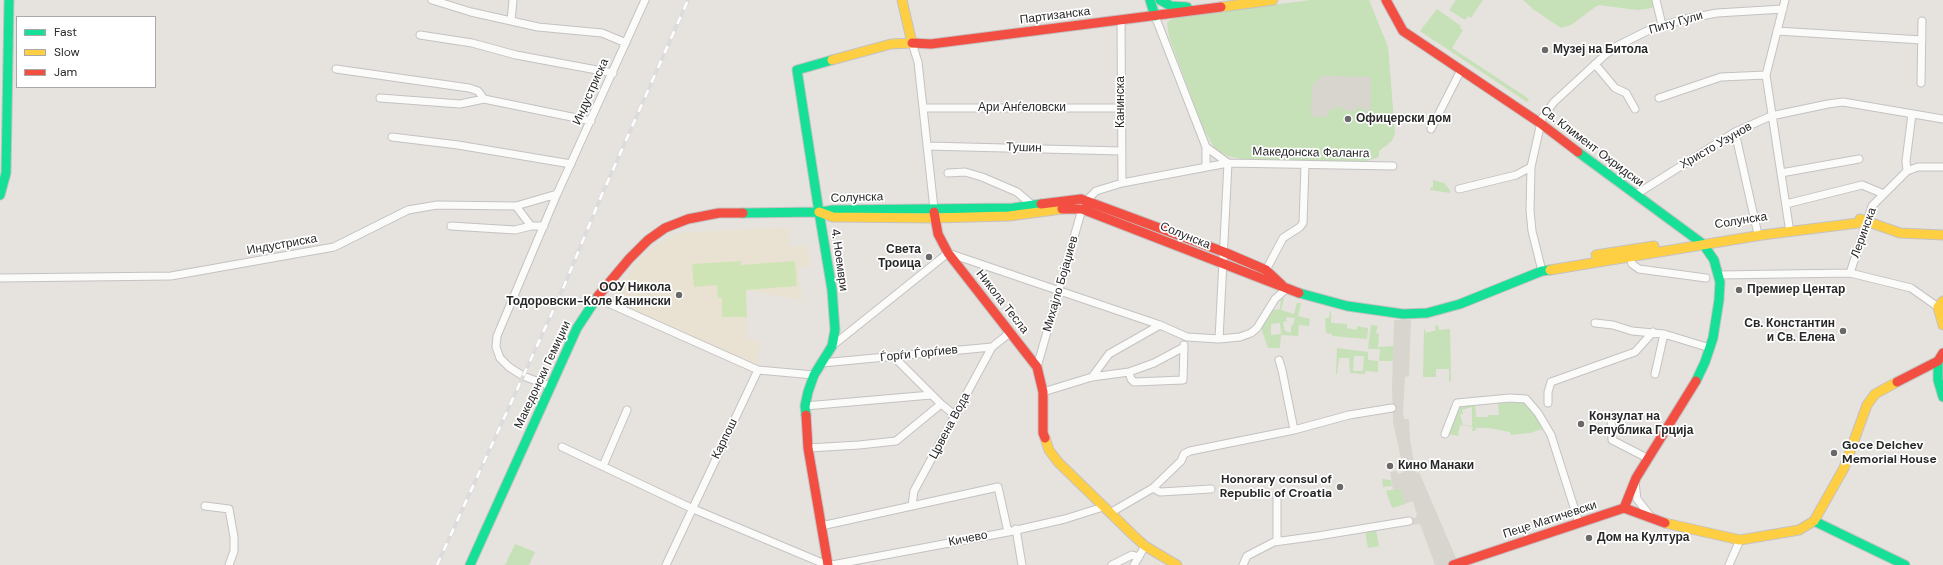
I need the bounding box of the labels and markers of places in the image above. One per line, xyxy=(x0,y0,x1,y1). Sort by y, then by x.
place label: Музеј на Битола xyxy=(1553,43,1648,57)
marker: Музеј на Битола xyxy=(1540,45,1550,55)
place label: Офицерски дом xyxy=(1356,112,1451,126)
marker: Офицерски дом xyxy=(1343,114,1353,124)
place label: Света Троица xyxy=(878,243,921,271)
marker: Света Троица xyxy=(924,252,934,262)
place label: ООУ Никола Тодоровски-Коле Канински xyxy=(506,281,671,309)
place label: Премиер Центар xyxy=(1747,283,1845,297)
marker: Премиер Центар xyxy=(1734,285,1744,295)
marker: ООУ Никола Тодоровски-Коле Канински xyxy=(674,290,684,300)
place label: Св. Константин и Св. Елена xyxy=(1744,317,1835,345)
marker: Св. Константин и Св. Елена xyxy=(1838,326,1848,336)
place label: Конзулат на Република Грција xyxy=(1589,410,1693,438)
marker: Конзулат на Република Грција xyxy=(1576,419,1586,429)
place label: Goce Delchev Memorial House xyxy=(1842,439,1937,467)
marker: Goce Delchev Memorial House xyxy=(1829,448,1839,458)
place label: Кино Манаки xyxy=(1398,459,1474,473)
marker: Кино Манаки xyxy=(1385,461,1395,471)
place label: Honorary consul of Republic of Croatia xyxy=(1220,473,1332,501)
marker: Honorary consul of Republic of Croatia xyxy=(1335,482,1345,492)
place label: Дом на Култура xyxy=(1597,531,1689,545)
marker: Дом на Култура xyxy=(1584,533,1594,543)

